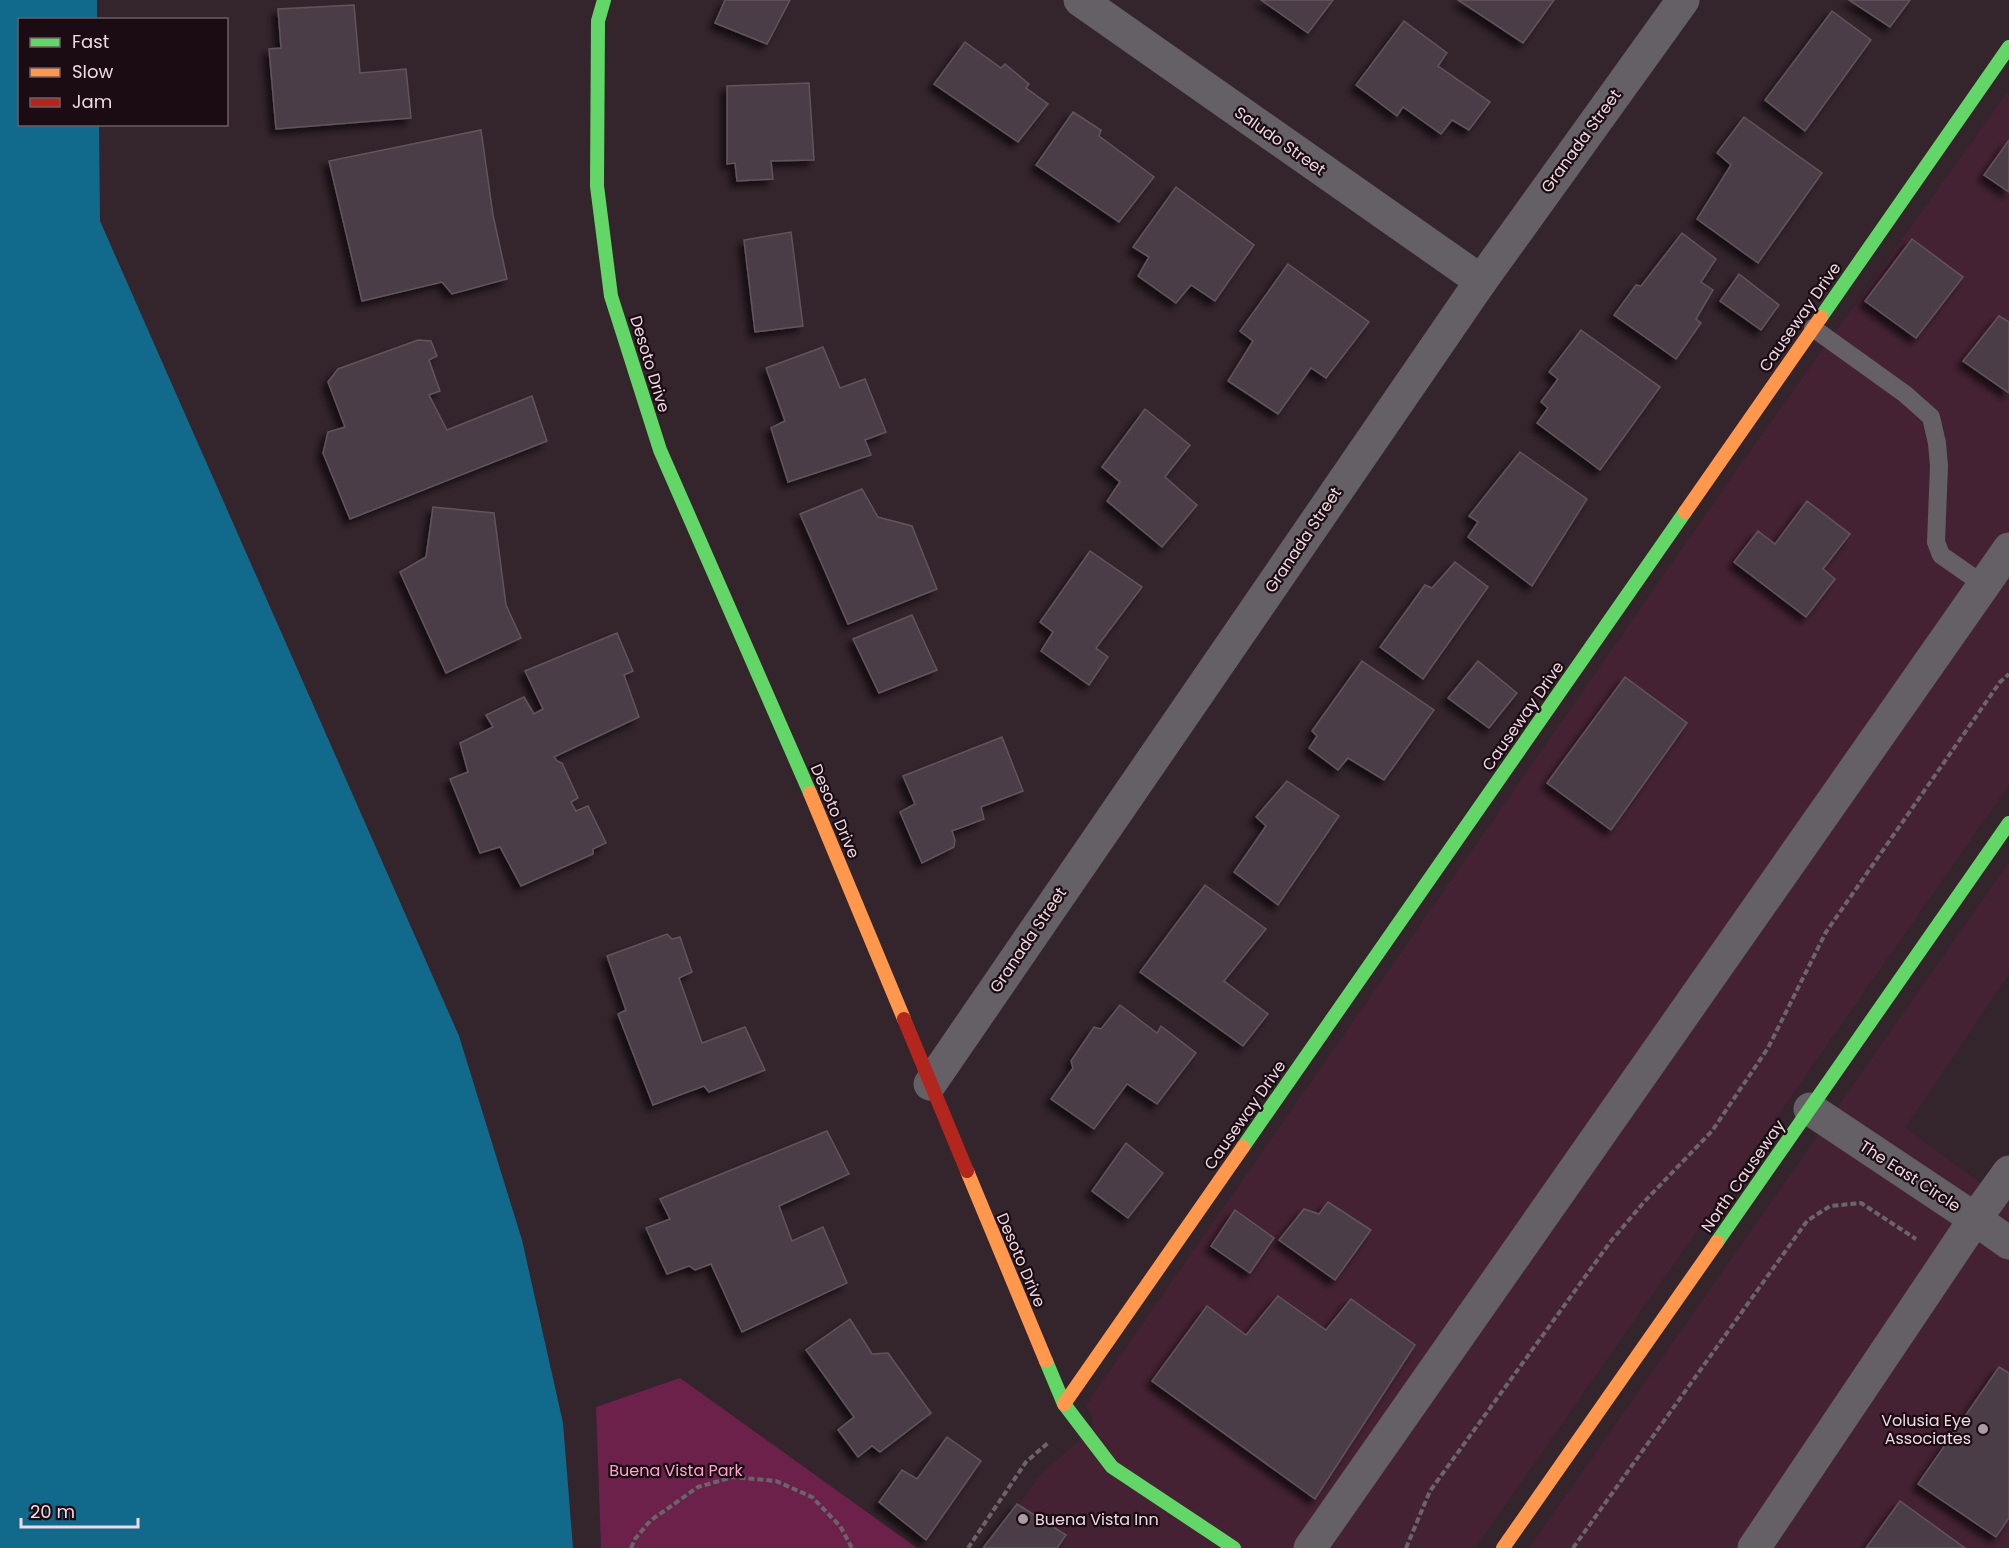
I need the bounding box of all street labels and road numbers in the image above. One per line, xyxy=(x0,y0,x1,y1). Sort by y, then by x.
street label: Granada Street xyxy=(1536,84,1627,198)
street label: Saludo Street xyxy=(1230,101,1330,181)
street label: Causeway Drive xyxy=(1754,258,1846,376)
street label: Desoto Drive xyxy=(624,313,676,415)
street label: Granada Street xyxy=(1259,482,1347,597)
street label: Causeway Drive xyxy=(1477,657,1569,775)
street label: Desoto Drive xyxy=(805,760,865,862)
street label: Granada Street xyxy=(984,882,1072,997)
street label: Causeway Drive xyxy=(1199,1056,1291,1174)
street label: North Causeway xyxy=(1696,1115,1790,1237)
street label: The East Circle xyxy=(1855,1135,1965,1217)
street label: Desoto Drive xyxy=(991,1209,1051,1311)

